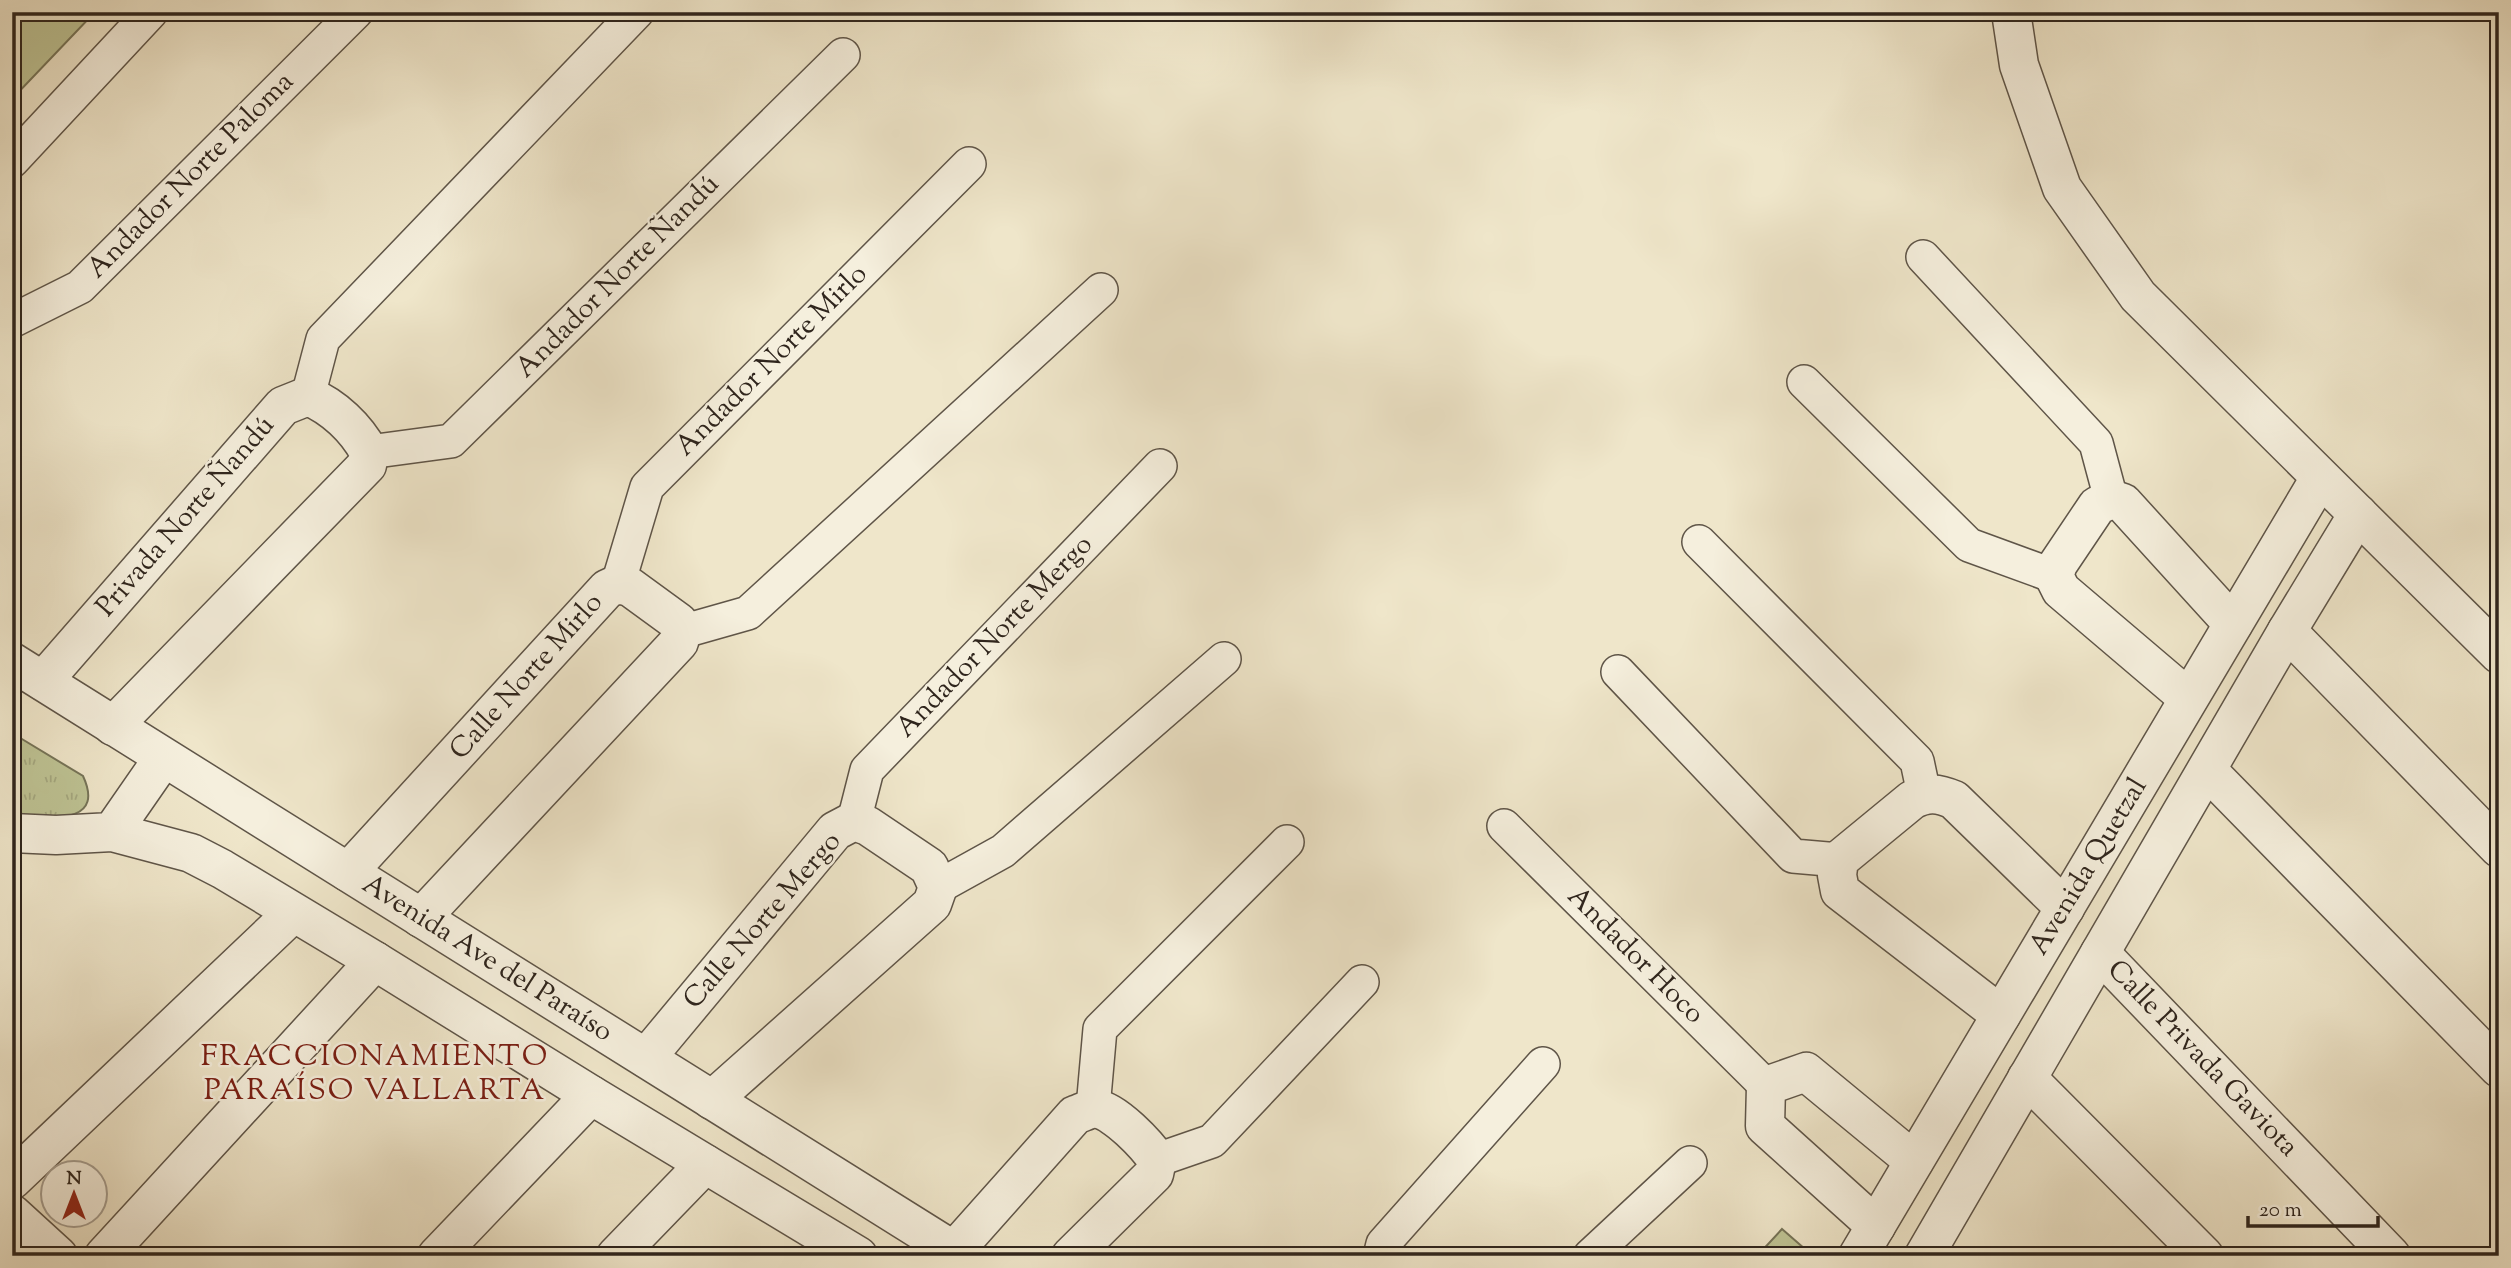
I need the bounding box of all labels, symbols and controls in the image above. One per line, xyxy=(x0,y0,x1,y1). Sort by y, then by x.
street label: Andador Norte Paloma xyxy=(78,63,304,289)
street label: Andador Norte Ñandú xyxy=(507,166,729,388)
street label: Andador Norte Mirlo xyxy=(667,256,877,466)
street label: Privada Norte Ñandú xyxy=(87,408,285,626)
street label: Andador Norte Mergo xyxy=(887,526,1103,748)
street label: Calle Norte Mirlo xyxy=(441,585,613,769)
street label: Avenida Quetzal xyxy=(2020,771,2158,963)
street label: Calle Norte Mergo xyxy=(675,824,851,1018)
street label: Avenida Ave del Paraíso xyxy=(354,865,620,1053)
street label: Andador Hoco xyxy=(1557,878,1713,1034)
street label: Calle Privada Gaviota xyxy=(2097,951,2307,1167)
district label: FRACCIONAMIENTO PARAÍSO VALLARTA xyxy=(201,1036,549,1113)
north arrow xyxy=(38,1160,108,1230)
text: N xyxy=(66,1166,82,1193)
scale bar xyxy=(2248,1184,2378,1228)
text: 20 m xyxy=(2259,1196,2302,1226)

